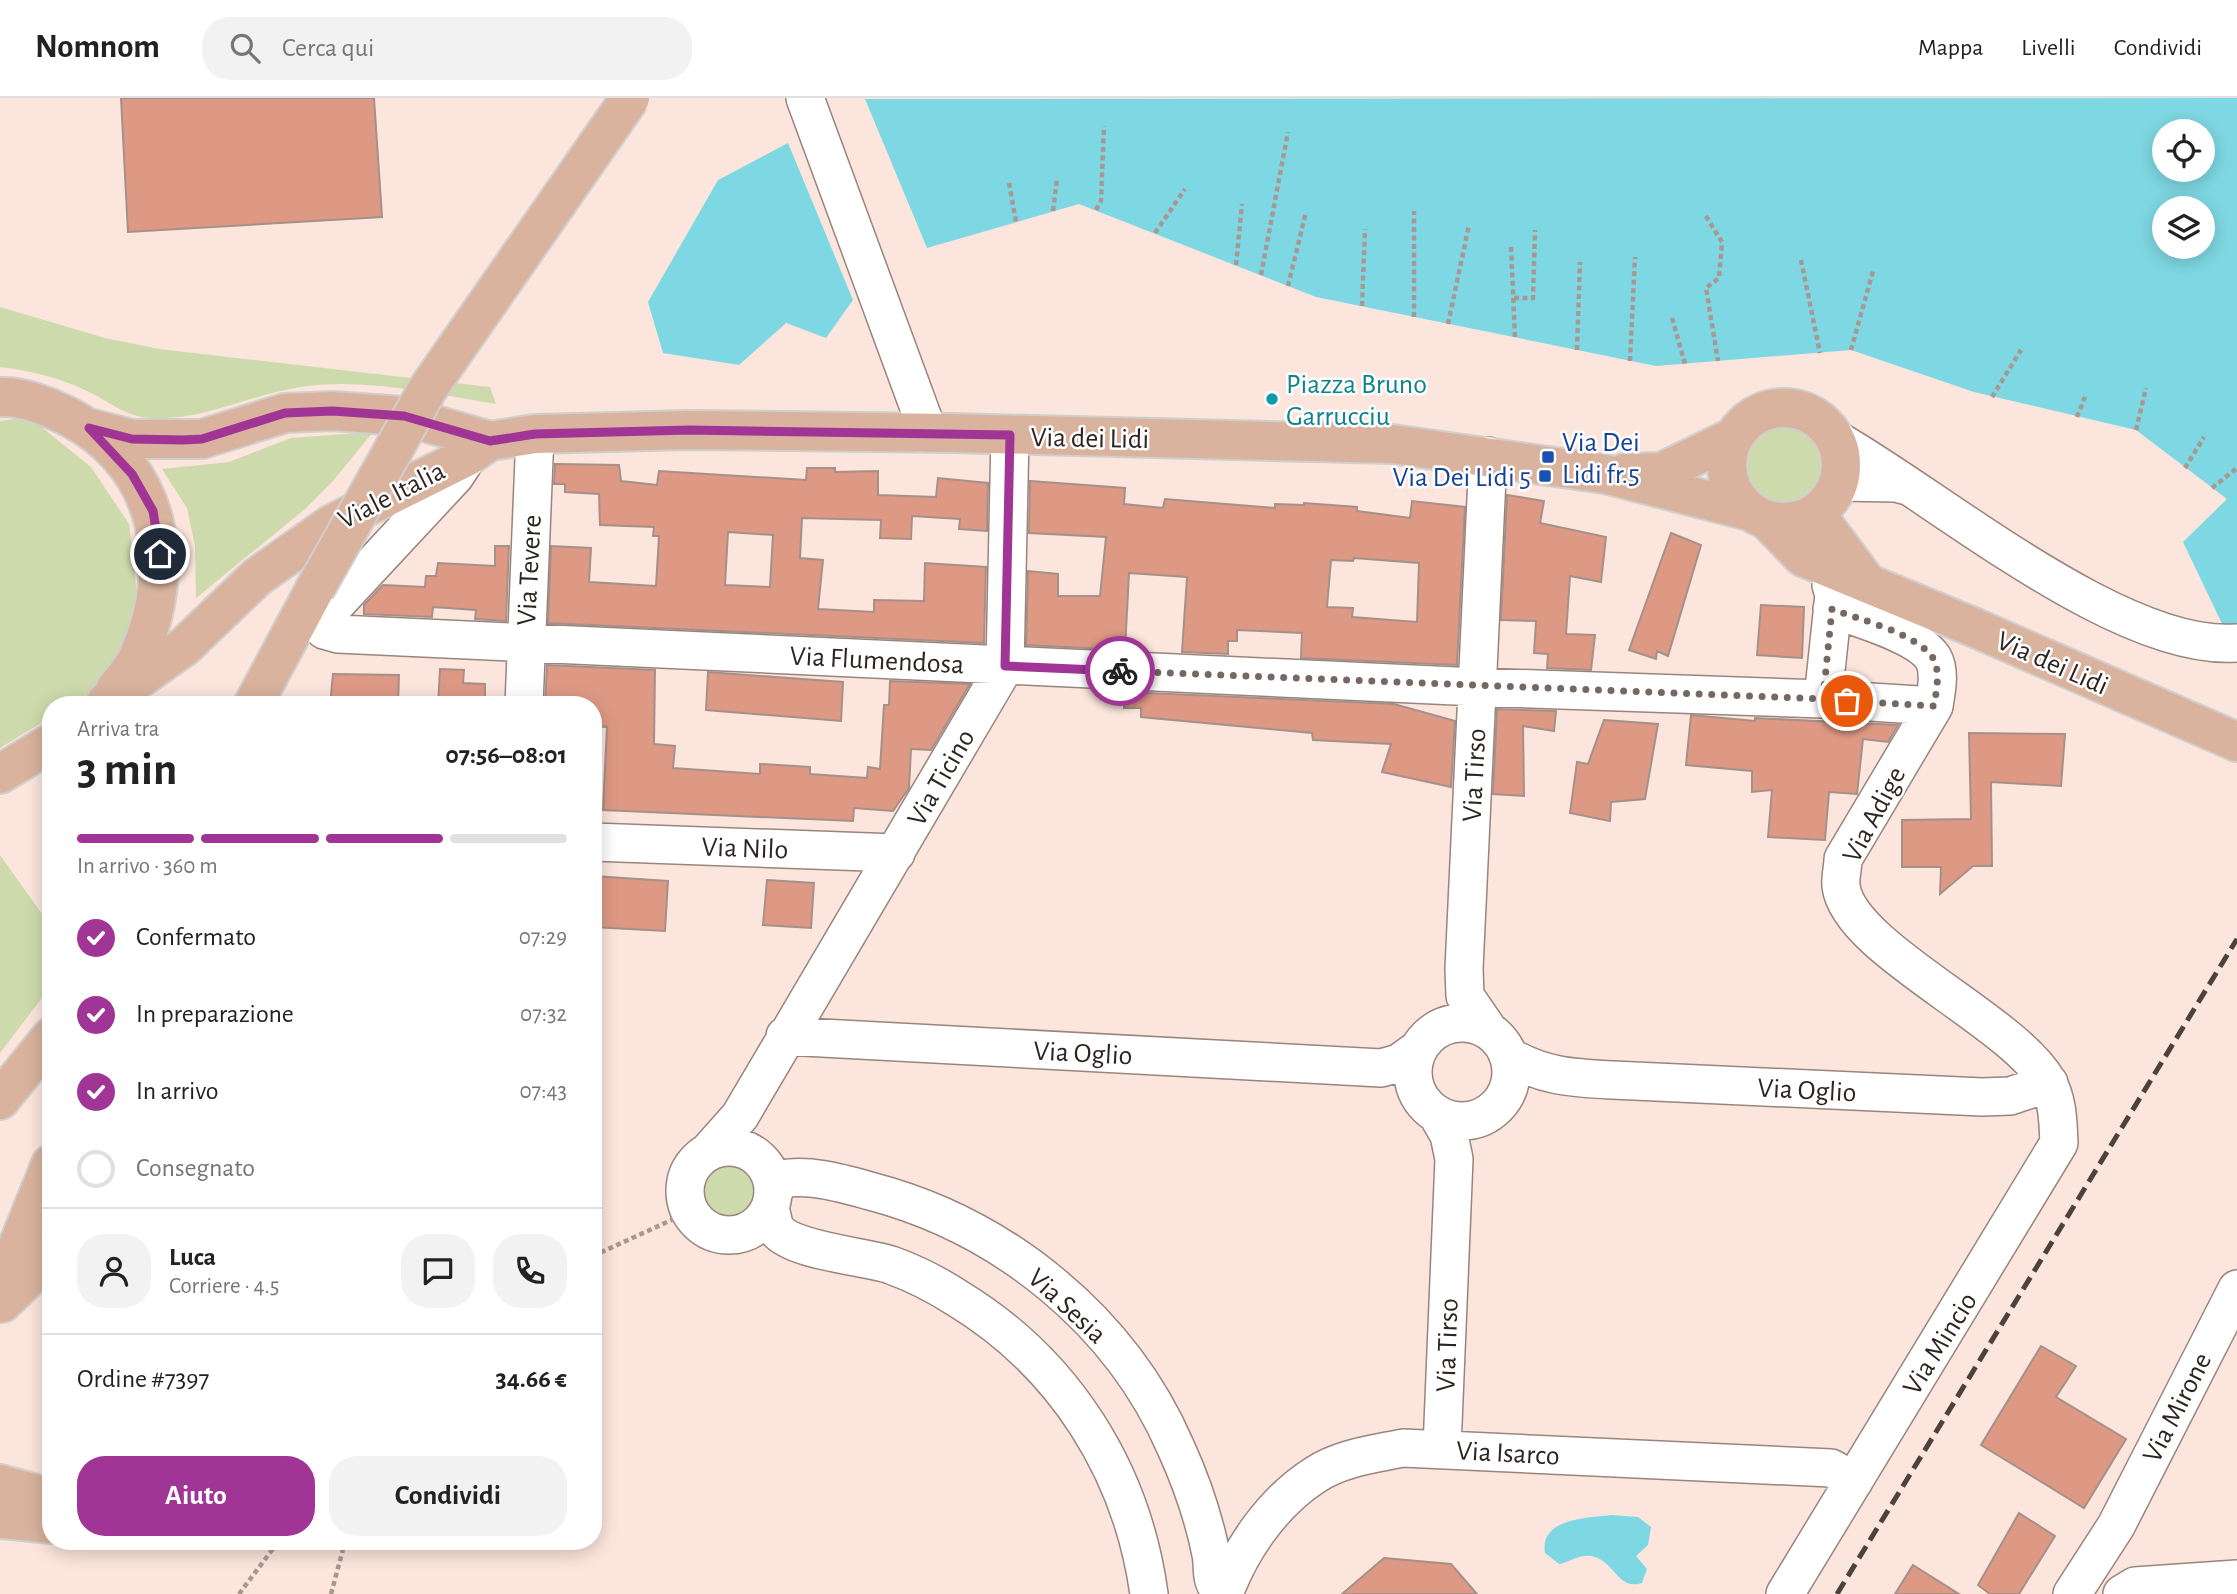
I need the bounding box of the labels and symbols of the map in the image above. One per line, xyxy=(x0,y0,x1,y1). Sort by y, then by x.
place label: Piazza Bruno Garrucciu xyxy=(1286,371,1427,431)
marker: Piazza Bruno Garrucciu xyxy=(1264,391,1280,407)
street label: Via dei Lidi xyxy=(1030,424,1150,454)
place label: Via Dei Lidi fr.5 xyxy=(1562,429,1640,489)
marker: Via Dei Lidi fr.5 xyxy=(1540,449,1556,465)
street label: Viale Italia xyxy=(334,457,450,535)
place label: Via Dei Lidi 5 xyxy=(1392,464,1531,492)
marker: Via Dei Lidi 5 xyxy=(1537,468,1553,484)
street label: Via Tevere xyxy=(513,514,547,626)
pin xyxy=(130,524,190,584)
street label: Via dei Lidi xyxy=(1992,627,2112,701)
courier xyxy=(1085,636,1155,706)
street label: Via Flumendosa xyxy=(789,642,965,680)
pin xyxy=(1817,671,1877,731)
street label: Via Ticino xyxy=(903,725,980,831)
street label: Via Tirso xyxy=(1459,728,1491,823)
street label: Via Adige xyxy=(1838,763,1911,867)
street label: Via Nilo xyxy=(701,833,789,865)
street label: Via Oglio xyxy=(1033,1037,1133,1071)
street label: Via Oglio xyxy=(1757,1074,1857,1108)
street label: Via Sesia xyxy=(1022,1264,1111,1349)
street label: Via Mincio xyxy=(1898,1288,1983,1400)
street label: Via Tirso xyxy=(1432,1298,1464,1392)
street label: Via Mirone xyxy=(2138,1349,2217,1467)
street label: Via Isarco xyxy=(1455,1437,1560,1471)

